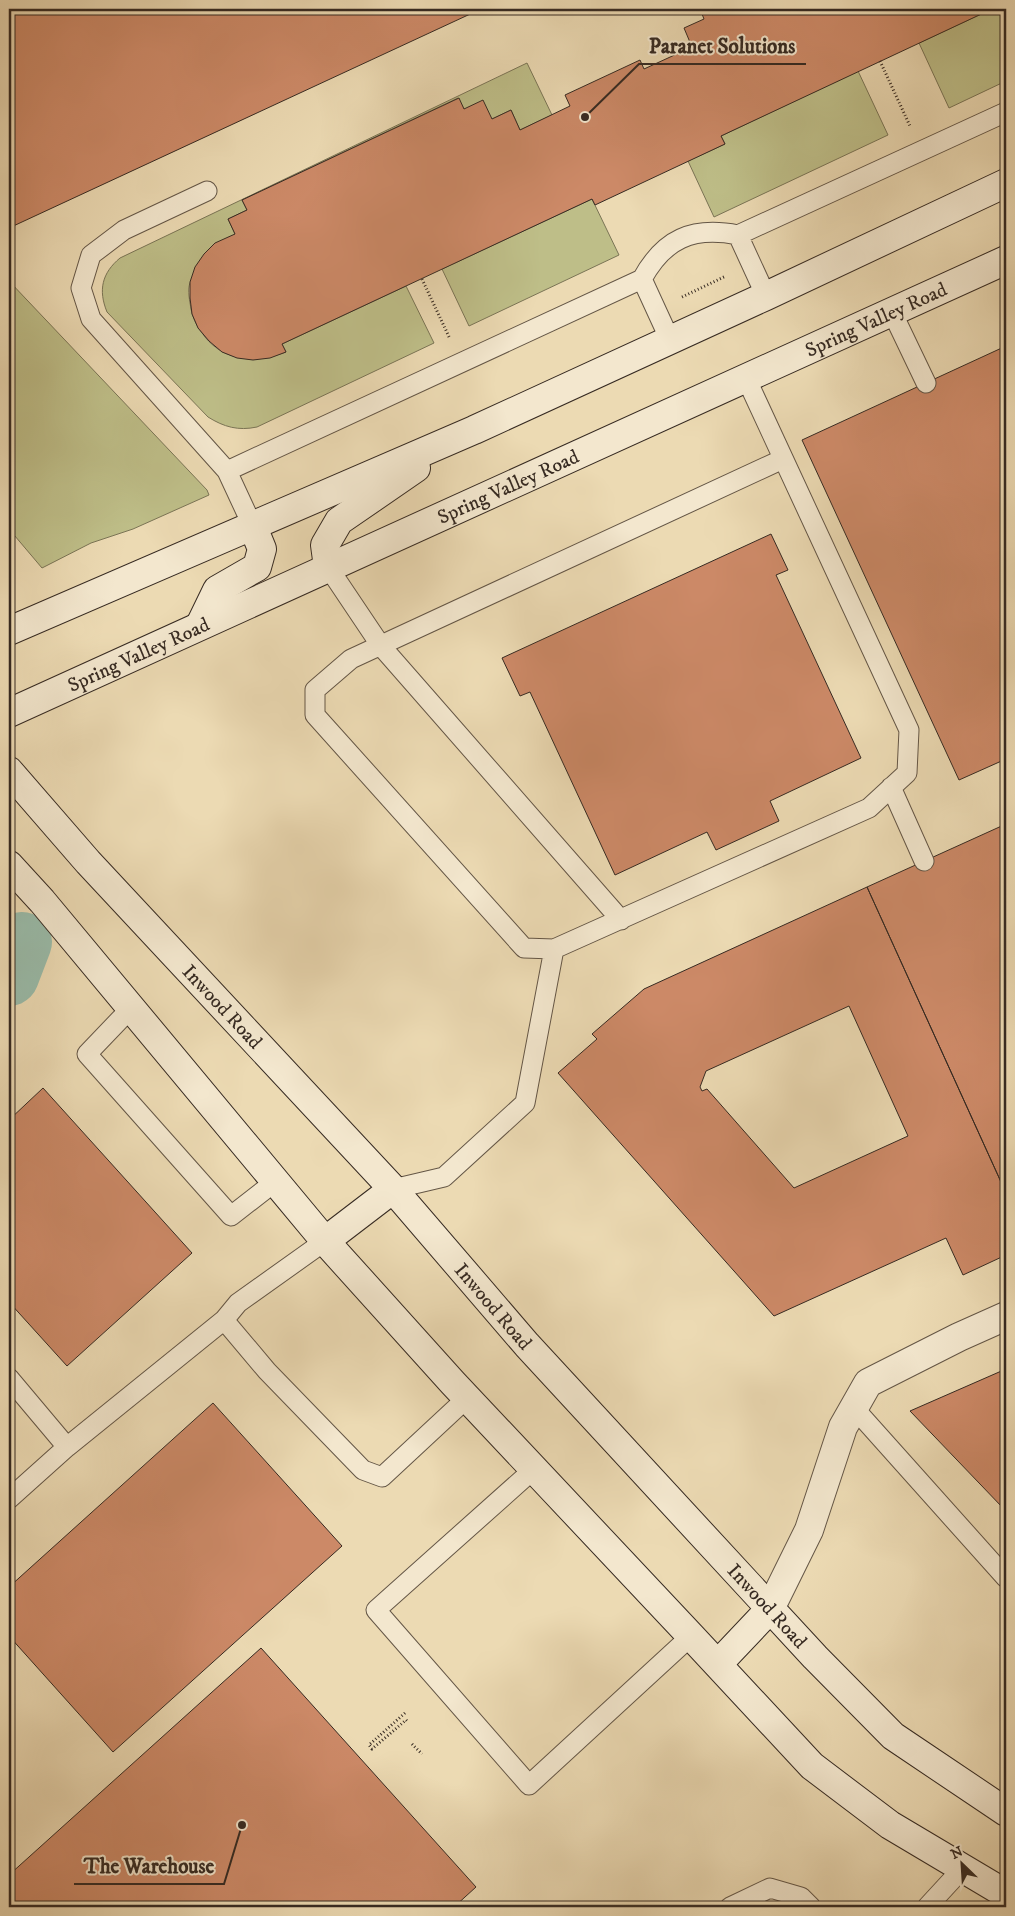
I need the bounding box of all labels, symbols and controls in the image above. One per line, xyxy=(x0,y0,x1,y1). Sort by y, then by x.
callout: Paranet Solutions xyxy=(639,28,806,64)
text: Paranet Solutions xyxy=(649,34,795,60)
street label: Spring Valley Road xyxy=(802,278,951,364)
street label: Spring Valley Road xyxy=(434,445,583,531)
street label: Spring Valley Road xyxy=(64,613,214,699)
street label: Inwood Road xyxy=(176,960,267,1055)
street label: Inwood Road xyxy=(448,1258,537,1356)
street label: Inwood Road xyxy=(721,1559,812,1654)
north arrow xyxy=(938,1838,988,1888)
text: N xyxy=(948,1842,966,1864)
callout: The Warehouse xyxy=(74,1848,224,1884)
text: The Warehouse xyxy=(83,1854,215,1880)

